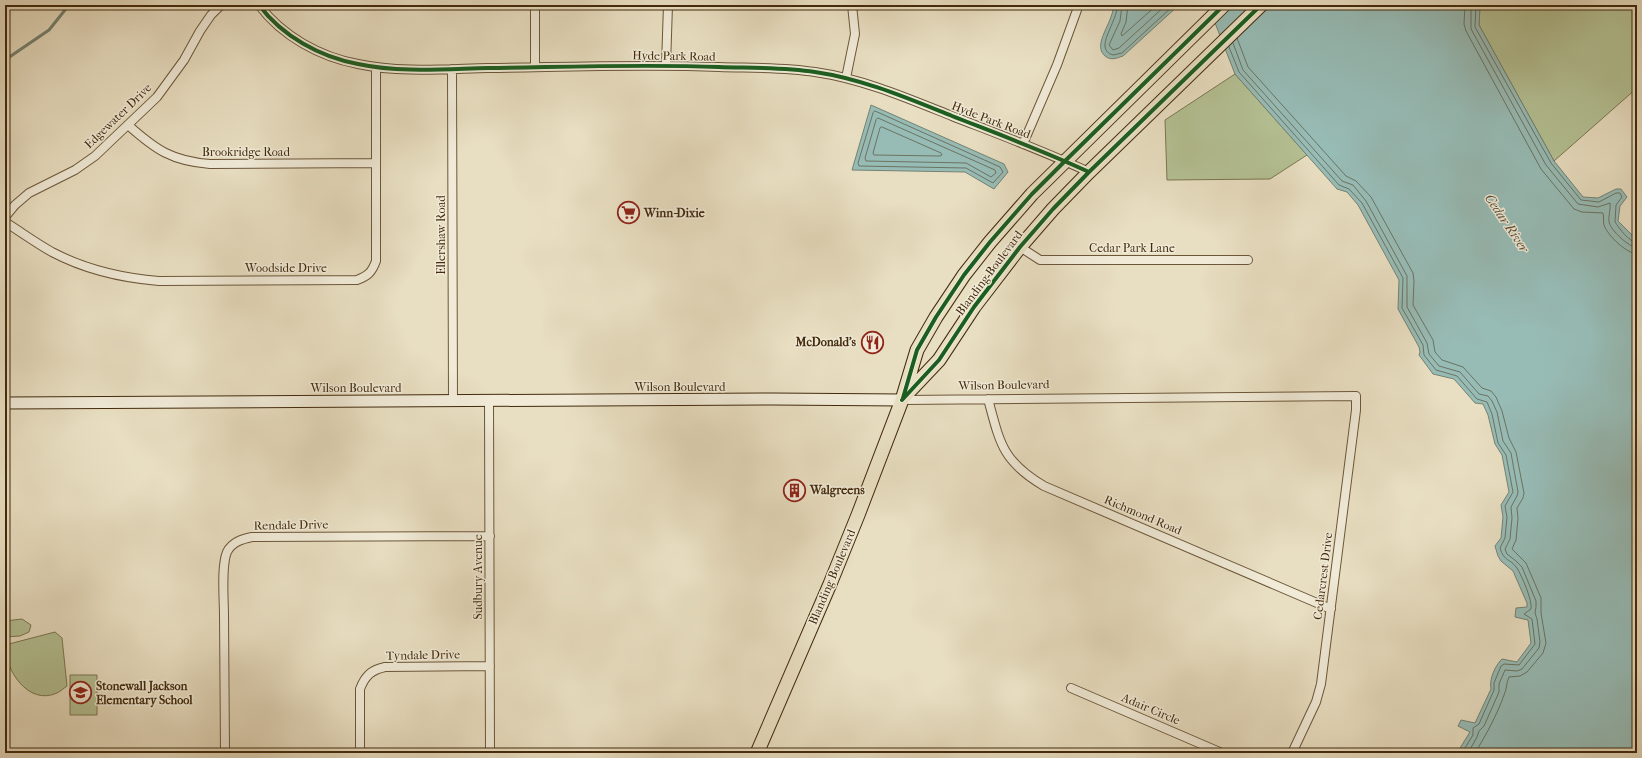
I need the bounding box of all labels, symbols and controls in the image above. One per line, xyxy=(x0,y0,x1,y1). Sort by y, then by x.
street label: Hyde Park Road xyxy=(632,48,716,64)
street label: Edgewater Drive xyxy=(82,80,154,151)
street label: Hyde Park Road xyxy=(950,99,1033,142)
street label: Brookridge Road xyxy=(202,145,290,159)
water label: Cedar River xyxy=(1482,191,1533,256)
street label: Ellershaw Road xyxy=(434,195,448,275)
supermarket icon: Winn-Dixie xyxy=(616,200,642,226)
place label: Winn-Dixie xyxy=(643,206,705,220)
street label: Blanding Boulevard xyxy=(953,228,1026,318)
street label: Cedar Park Lane xyxy=(1089,241,1175,255)
street label: Woodside Drive xyxy=(244,261,327,275)
restaurant icon: McDonald's xyxy=(859,329,885,355)
place label: McDonald's xyxy=(795,335,857,349)
street label: Wilson Boulevard xyxy=(957,377,1050,393)
street label: Wilson Boulevard xyxy=(633,380,726,394)
street label: Wilson Boulevard xyxy=(309,381,402,395)
building icon: Walgreens xyxy=(781,477,807,503)
place label: Walgreens xyxy=(809,483,865,498)
street label: Richmond Road xyxy=(1102,492,1184,538)
street label: Rendale Drive xyxy=(254,517,328,533)
street label: Blanding Boulevard xyxy=(806,527,859,627)
street label: Cedarcrest Drive xyxy=(1311,531,1335,621)
street label: Sudbury Avenue xyxy=(471,534,485,620)
street label: Tyndale Drive xyxy=(386,647,460,663)
place label: Stonewall Jackson Elementary School xyxy=(96,679,193,708)
school or university icon: Stonewall Jackson Elementary School xyxy=(68,680,94,706)
street label: Adair Circle xyxy=(1119,690,1182,728)

